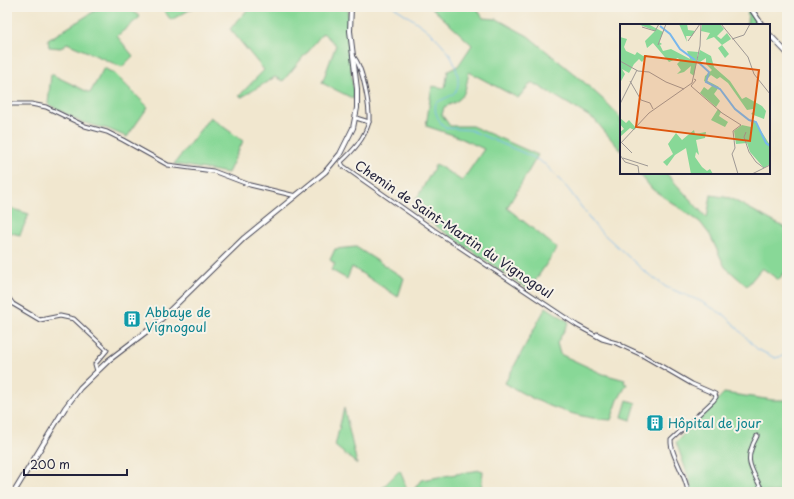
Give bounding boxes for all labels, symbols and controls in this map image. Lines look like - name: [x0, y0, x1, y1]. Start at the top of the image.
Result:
- inset map: [620, 24, 770, 174]
- street label: Chemin de Saint-Martin du Vignogoul: [352, 155, 557, 302]
- place label: Abbaye de Vignogoul: [145, 302, 211, 336]
- building icon: Abbaye de Vignogoul: [122, 309, 142, 329]
- building icon: Hôpital de jour: [645, 413, 665, 433]
- place label: Hôpital de jour: [668, 413, 762, 432]
- scale bar: [24, 451, 127, 477]
- text: 200 m: [30, 455, 70, 473]

